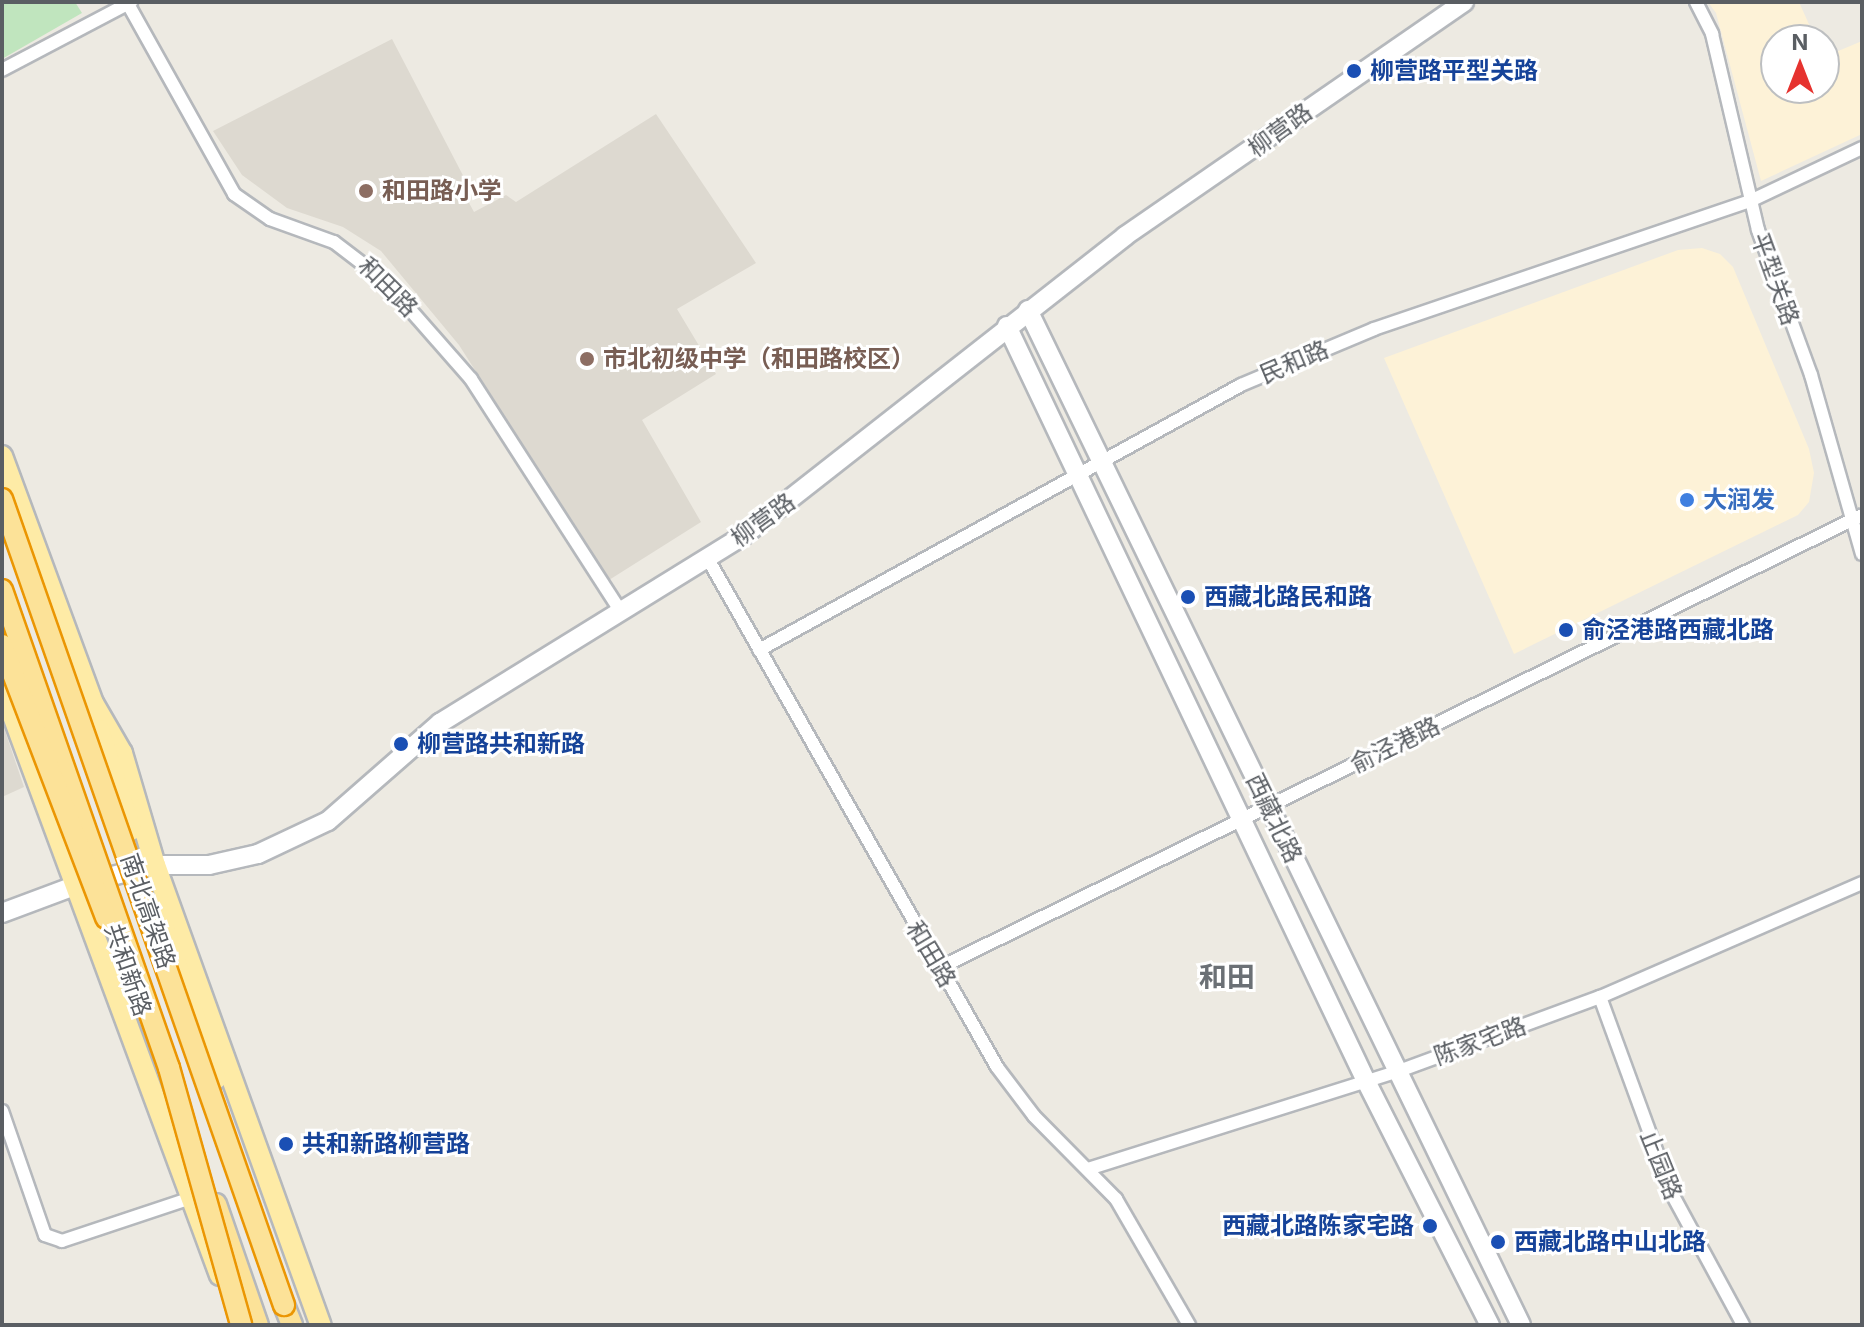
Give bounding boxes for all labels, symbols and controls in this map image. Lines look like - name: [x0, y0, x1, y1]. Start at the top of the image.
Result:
- north arrow: [1760, 24, 1840, 104]
- text: N: [1792, 29, 1808, 55]
- place label: 柳营路平型关路: [1370, 57, 1538, 85]
- marker: 柳营路平型关路: [1345, 62, 1363, 80]
- street label: 柳营路: [1242, 97, 1318, 163]
- place label: 和田路小学: [382, 177, 502, 205]
- marker: 和田路小学: [357, 182, 375, 200]
- street label: 平型关路: [1745, 229, 1805, 329]
- street label: 和田路: [352, 251, 424, 323]
- street label: 民和路: [1255, 335, 1333, 389]
- place label: 市北初级中学（和田路校区）: [603, 345, 915, 373]
- marker: 市北初级中学（和田路校区）: [578, 350, 596, 368]
- place label: 大润发: [1703, 486, 1775, 514]
- street label: 柳营路: [725, 487, 801, 553]
- marker: 大润发: [1678, 491, 1696, 509]
- place label: 西藏北路民和路: [1204, 583, 1372, 611]
- marker: 西藏北路民和路: [1179, 588, 1197, 606]
- place label: 俞泾港路西藏北路: [1582, 616, 1774, 644]
- marker: 俞泾港路西藏北路: [1557, 621, 1575, 639]
- street label: 俞泾港路: [1346, 711, 1444, 779]
- place label: 柳营路共和新路: [417, 730, 585, 758]
- marker: 柳营路共和新路: [392, 735, 410, 753]
- street label: 西藏北路: [1240, 769, 1308, 867]
- street label: 南北高架路: [115, 850, 181, 972]
- street label: 和田路: [900, 916, 962, 992]
- street label: 共和新路: [99, 920, 157, 1020]
- district label: 和田: [1199, 960, 1255, 994]
- street label: 陈家宅路: [1430, 1011, 1530, 1071]
- street label: 止园路: [1634, 1126, 1688, 1204]
- place label: 共和新路柳营路: [302, 1130, 470, 1158]
- marker: 共和新路柳营路: [277, 1135, 295, 1153]
- place label: 西藏北路陈家宅路: [1222, 1212, 1414, 1240]
- marker: 西藏北路陈家宅路: [1421, 1217, 1439, 1235]
- place label: 西藏北路中山北路: [1514, 1228, 1706, 1256]
- marker: 西藏北路中山北路: [1489, 1233, 1507, 1251]

